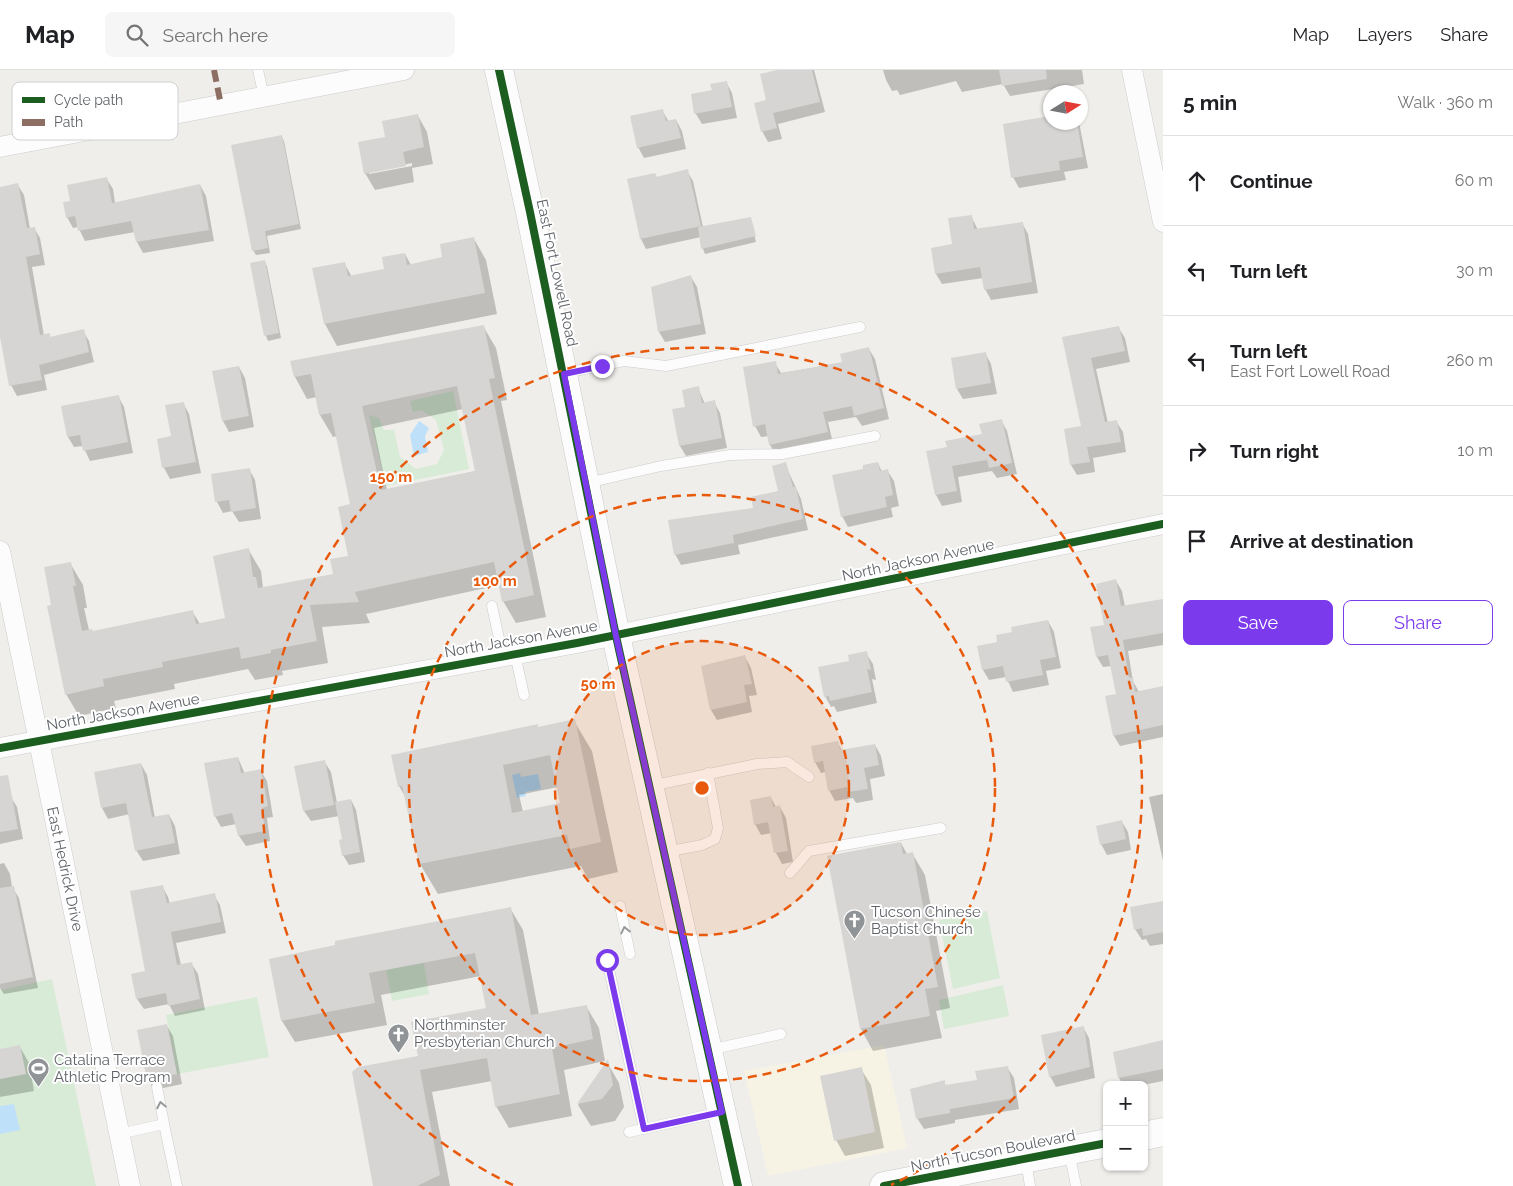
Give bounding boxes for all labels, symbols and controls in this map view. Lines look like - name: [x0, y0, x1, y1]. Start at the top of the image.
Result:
- search box: [105, 12, 455, 57]
- text: Map: [25, 20, 75, 49]
- icon: search: [123, 21, 151, 49]
- text: Search here: [163, 24, 268, 46]
- text: Map: [1293, 24, 1329, 45]
- text: Layers: [1357, 24, 1412, 45]
- text: Share: [1440, 24, 1488, 45]
- legend: [12, 82, 178, 140]
- north arrow: [1043, 85, 1088, 130]
- text: 5 min: [1183, 90, 1237, 115]
- text: Cycle path: [54, 92, 123, 108]
- text: Walk · 360 m: [1398, 93, 1493, 112]
- text: Path: [54, 114, 83, 130]
- icon: ahead: [1183, 167, 1211, 195]
- text: Continue: [1230, 170, 1313, 192]
- text: 60 m: [1455, 171, 1493, 190]
- street label: East Fort Lowell Road: [533, 198, 581, 348]
- icon: left: [1183, 257, 1211, 285]
- text: Turn left: [1230, 260, 1307, 282]
- text: 30 m: [1456, 261, 1493, 280]
- text: Turn left: [1230, 340, 1307, 362]
- icon: left: [1183, 347, 1211, 375]
- text: 260 m: [1446, 351, 1493, 370]
- route end: [591, 355, 614, 378]
- text: East Fort Lowell Road: [1230, 362, 1390, 381]
- icon: right: [1183, 437, 1211, 465]
- text: Turn right: [1230, 440, 1319, 462]
- text: 10 m: [1458, 441, 1493, 460]
- text: 150 m: [370, 468, 412, 486]
- icon: arrive: [1183, 527, 1211, 555]
- text: Arrive at destination: [1230, 530, 1414, 552]
- street label: North Jackson Avenue: [840, 535, 996, 585]
- text: 100 m: [473, 572, 517, 590]
- button: Save: [1183, 600, 1333, 645]
- button: Share: [1343, 600, 1493, 645]
- street label: North Jackson Avenue: [443, 617, 599, 661]
- text: 50 m: [580, 675, 616, 693]
- street label: North Jackson Avenue: [45, 690, 201, 734]
- centre of rings: [693, 779, 711, 797]
- street label: East Hedrick Drive: [43, 805, 87, 933]
- place label: Tucson Chinese Baptist Church: [871, 903, 981, 938]
- church icon: Tucson Chinese Baptist Church: [843, 909, 867, 940]
- one-way arrow: [620, 925, 631, 934]
- route start: [596, 949, 619, 972]
- place label: Northminster Presbyterian Church: [414, 1016, 554, 1051]
- church icon: Northminster Presbyterian Church: [386, 1022, 410, 1053]
- place label: Catalina Terrace Athletic Program: [54, 1051, 171, 1086]
- sports icon: Catalina Terrace Athletic Program: [26, 1057, 50, 1088]
- map controls: [1103, 1081, 1148, 1171]
- button: +: [1103, 1081, 1148, 1126]
- one-way arrow: [156, 1101, 166, 1110]
- street label: North Tucson Boulevard: [909, 1126, 1077, 1176]
- button: −: [1103, 1126, 1148, 1171]

